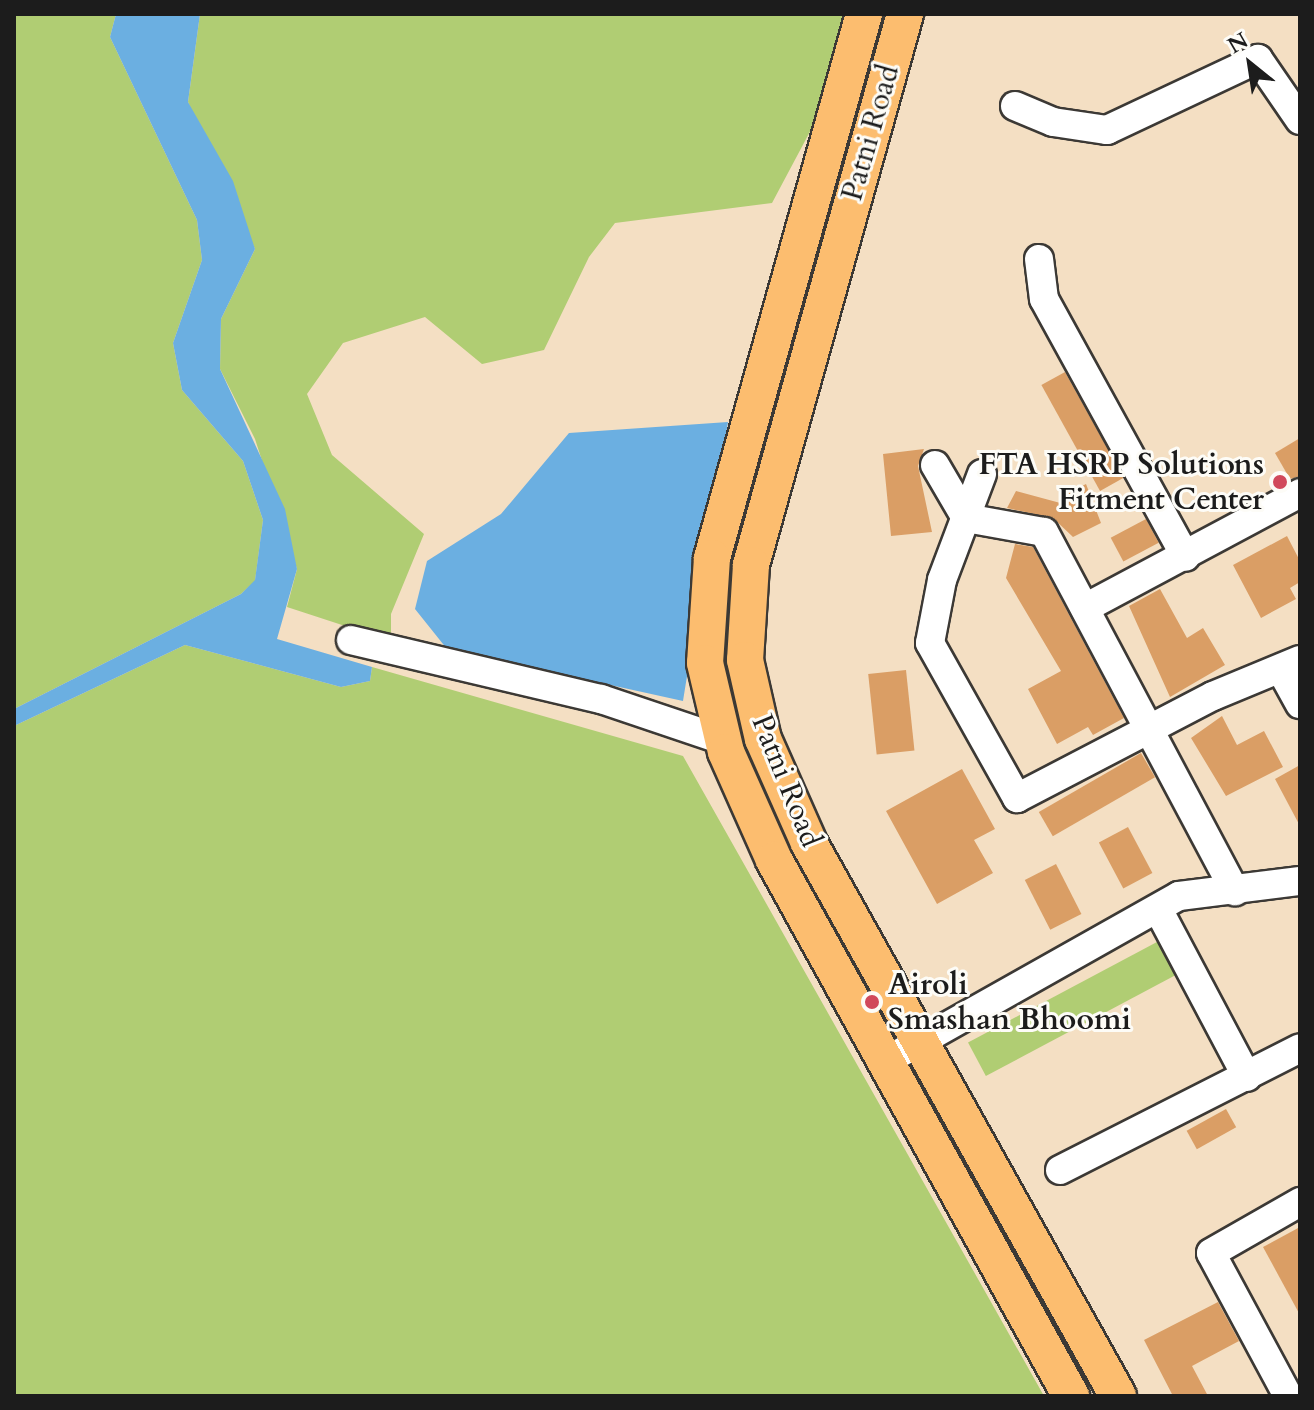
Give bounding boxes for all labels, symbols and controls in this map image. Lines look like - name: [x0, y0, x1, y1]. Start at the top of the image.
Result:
- north arrow: [1210, 24, 1290, 104]
- text: N: [1222, 25, 1254, 61]
- street label: Patni Road: [834, 61, 908, 205]
- place label: FTA HSRP Solutions Fitment Center: [978, 447, 1264, 518]
- marker: FTA HSRP Solutions Fitment Center: [1271, 473, 1289, 491]
- street label: Patni Road: [743, 710, 829, 852]
- place label: Airoli Smashan Bhoomi: [888, 967, 1131, 1038]
- marker: Airoli Smashan Bhoomi: [863, 993, 881, 1011]

